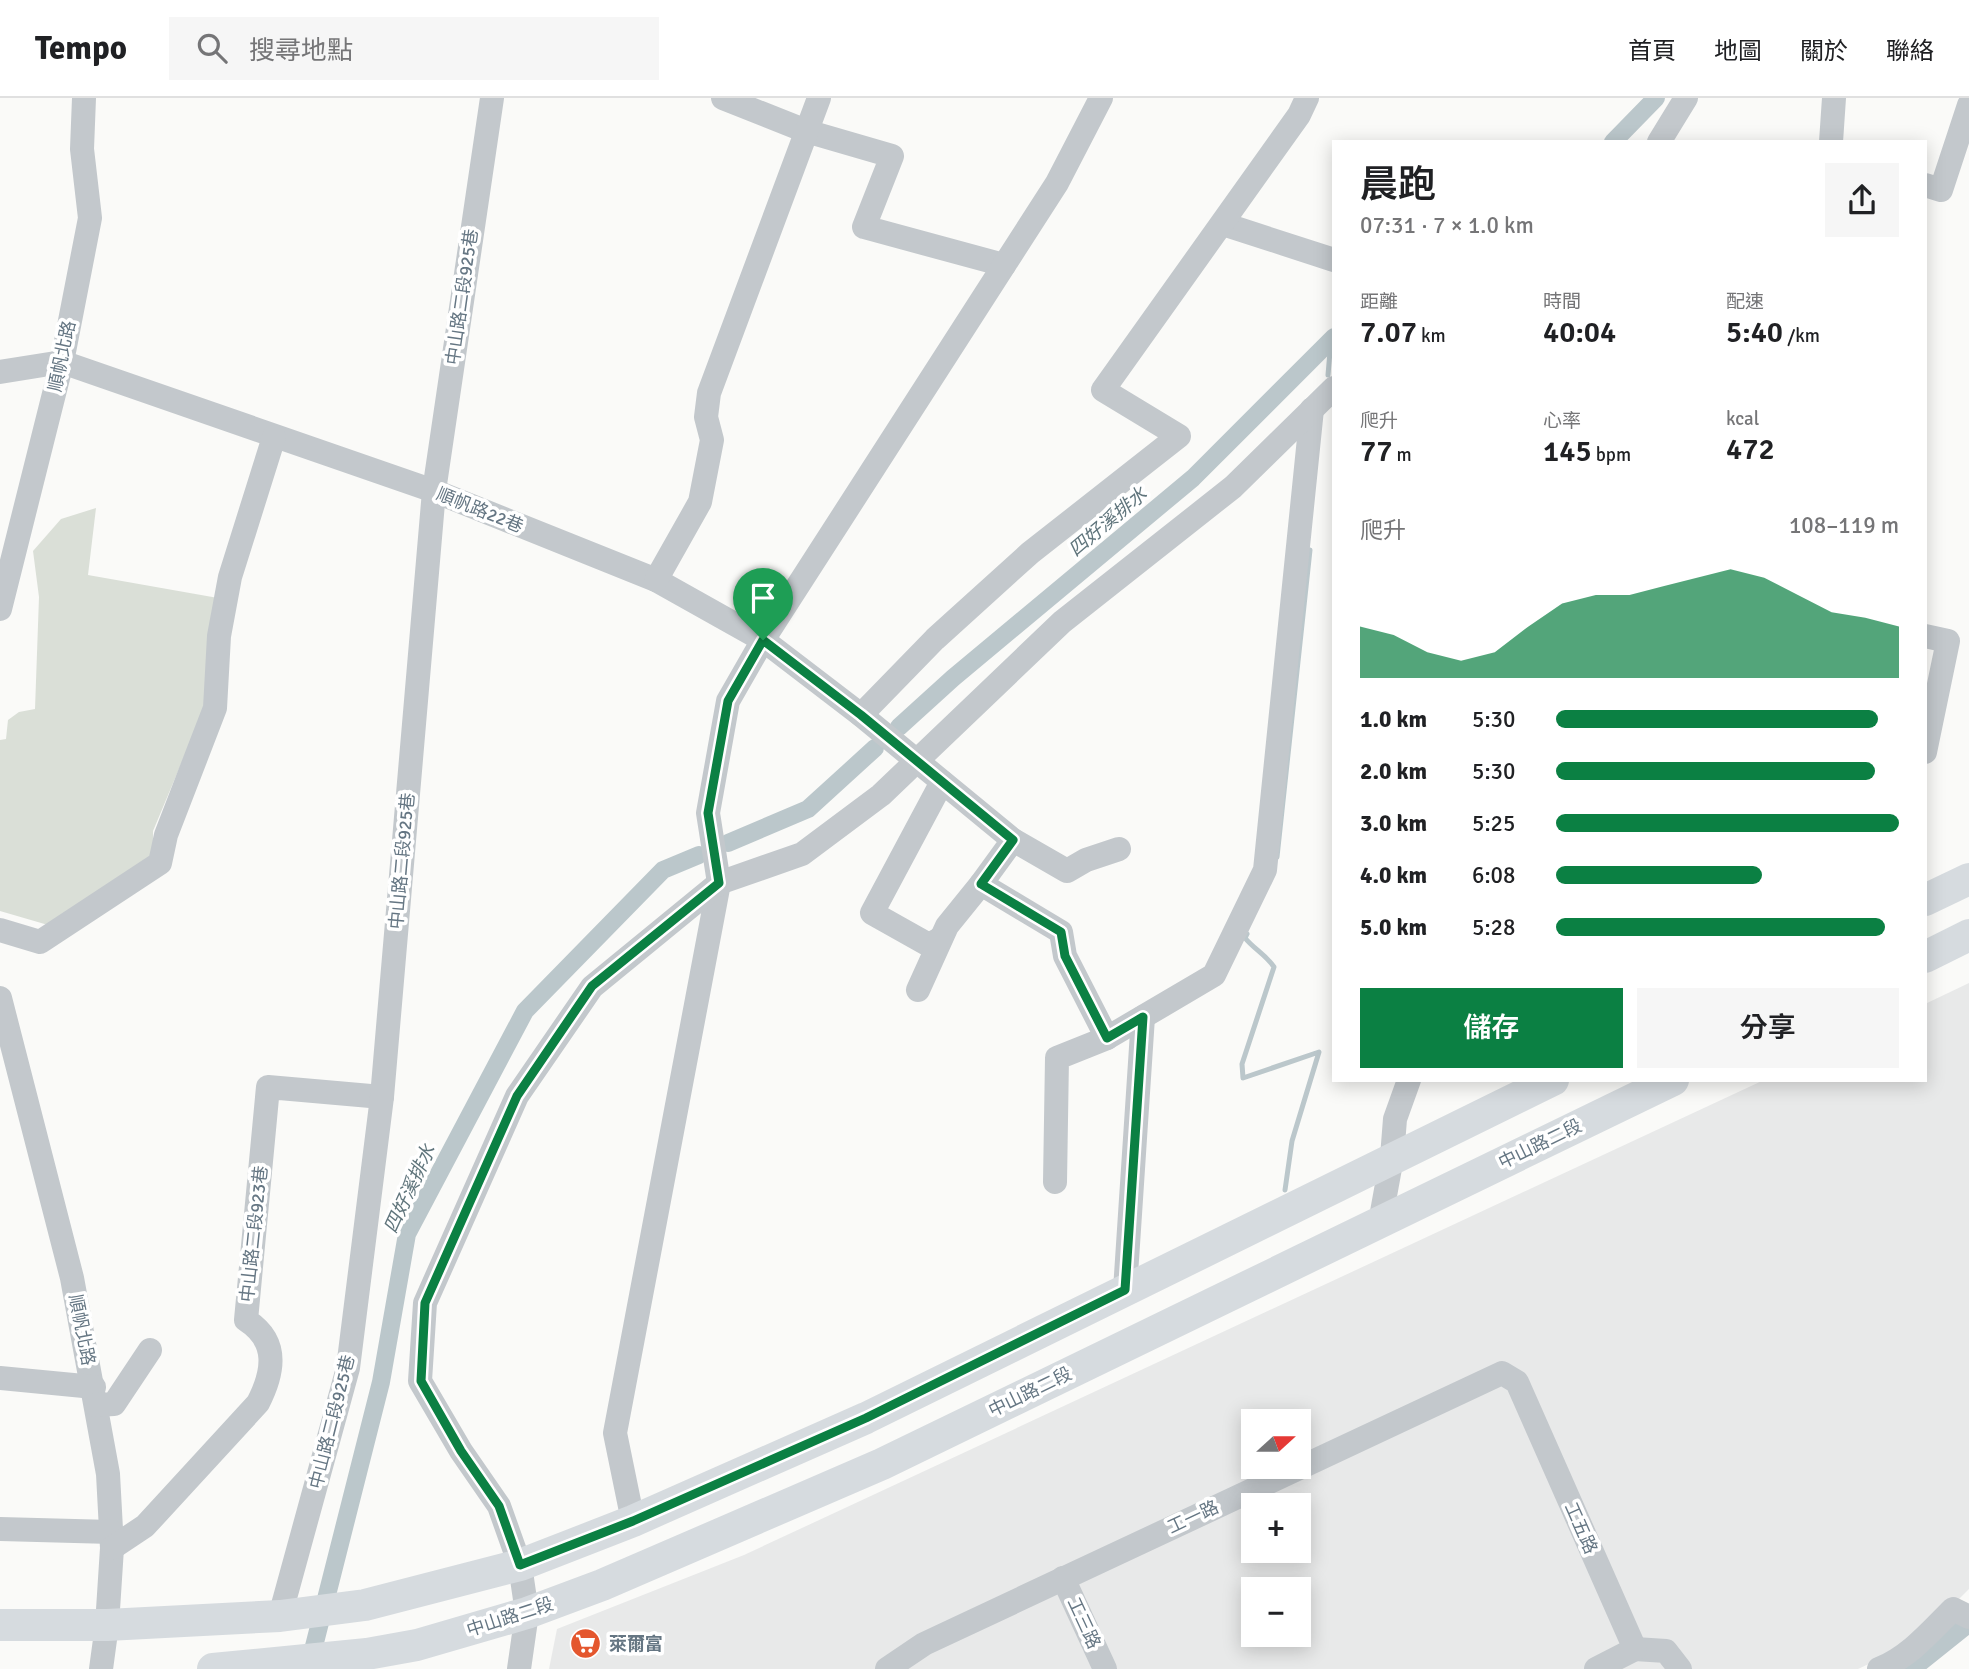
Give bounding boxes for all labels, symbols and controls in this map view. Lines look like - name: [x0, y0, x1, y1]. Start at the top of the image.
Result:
- search box: [169, 17, 659, 80]
- text: Tempo: [35, 28, 127, 69]
- icon: search: [193, 29, 231, 67]
- text: 搜尋地點: [249, 35, 353, 67]
- text: 首頁: [1628, 36, 1676, 66]
- text: 地圖: [1714, 36, 1762, 66]
- text: 關於: [1800, 36, 1848, 66]
- text: 聯絡: [1886, 36, 1934, 66]
- text: 晨跑: [1360, 161, 1436, 208]
- button: share: [1825, 163, 1899, 237]
- text: 07:31 · 7 × 1.0 km: [1360, 211, 1534, 240]
- street label: 中山路二段925巷: [442, 228, 482, 366]
- text: 距離: [1360, 290, 1398, 314]
- text: 時間: [1543, 290, 1581, 314]
- text: 配速: [1726, 290, 1764, 314]
- text: 7.07: [1360, 314, 1417, 351]
- text: 40:04: [1543, 314, 1616, 351]
- text: 5:40: [1726, 314, 1783, 351]
- street label: 順帆北路: [44, 318, 80, 394]
- text: km: [1417, 324, 1446, 348]
- text: /km: [1783, 324, 1820, 348]
- text: kcal: [1726, 407, 1759, 431]
- text: 爬升: [1360, 409, 1398, 433]
- text: 心率: [1543, 409, 1581, 433]
- text: 472: [1726, 431, 1775, 468]
- text: 77: [1360, 433, 1392, 470]
- text: 145: [1543, 433, 1592, 470]
- text: m: [1392, 443, 1412, 467]
- text: bpm: [1592, 443, 1631, 467]
- water label: 四好溪排水: [1064, 482, 1153, 562]
- street label: 順帆路22巷: [433, 483, 527, 537]
- text: 108–119 m: [1789, 511, 1899, 540]
- text: 爬升: [1360, 516, 1406, 545]
- pin: [733, 568, 793, 640]
- icon: arrive: [744, 579, 782, 617]
- text: 1.0 km: [1360, 705, 1427, 734]
- text: 5:30: [1472, 705, 1515, 734]
- text: 2.0 km: [1360, 757, 1427, 786]
- text: 5:30: [1472, 757, 1515, 786]
- street label: 中山路二段925巷: [385, 792, 419, 930]
- text: 3.0 km: [1360, 809, 1427, 838]
- text: 5:25: [1472, 809, 1515, 838]
- text: 4.0 km: [1360, 861, 1427, 890]
- text: 6:08: [1472, 861, 1515, 890]
- text: 5.0 km: [1360, 913, 1427, 942]
- text: 5:28: [1472, 913, 1515, 942]
- button: 儲存: [1360, 988, 1623, 1068]
- button: 分享: [1637, 988, 1899, 1068]
- street label: 中山路二段: [1495, 1114, 1585, 1174]
- water label: 四好溪排水: [379, 1140, 441, 1237]
- street label: 中山路二段923巷: [236, 1165, 272, 1303]
- street label: 順帆北路: [64, 1293, 100, 1367]
- street label: 中山路二段925巷: [305, 1353, 359, 1491]
- street label: 中山路二段: [985, 1362, 1075, 1422]
- north arrow: [1241, 1409, 1311, 1479]
- map controls: [1241, 1409, 1311, 1647]
- button: +: [1241, 1493, 1311, 1563]
- street label: 工一路: [1164, 1496, 1222, 1538]
- street label: 工五路: [1560, 1499, 1602, 1557]
- button: −: [1241, 1577, 1311, 1647]
- street label: 中山路二段: [464, 1593, 556, 1641]
- street label: 工三路: [1063, 1594, 1105, 1652]
- supermarket icon: 萊爾富: [569, 1627, 603, 1661]
- place label: 萊爾富: [609, 1633, 663, 1655]

